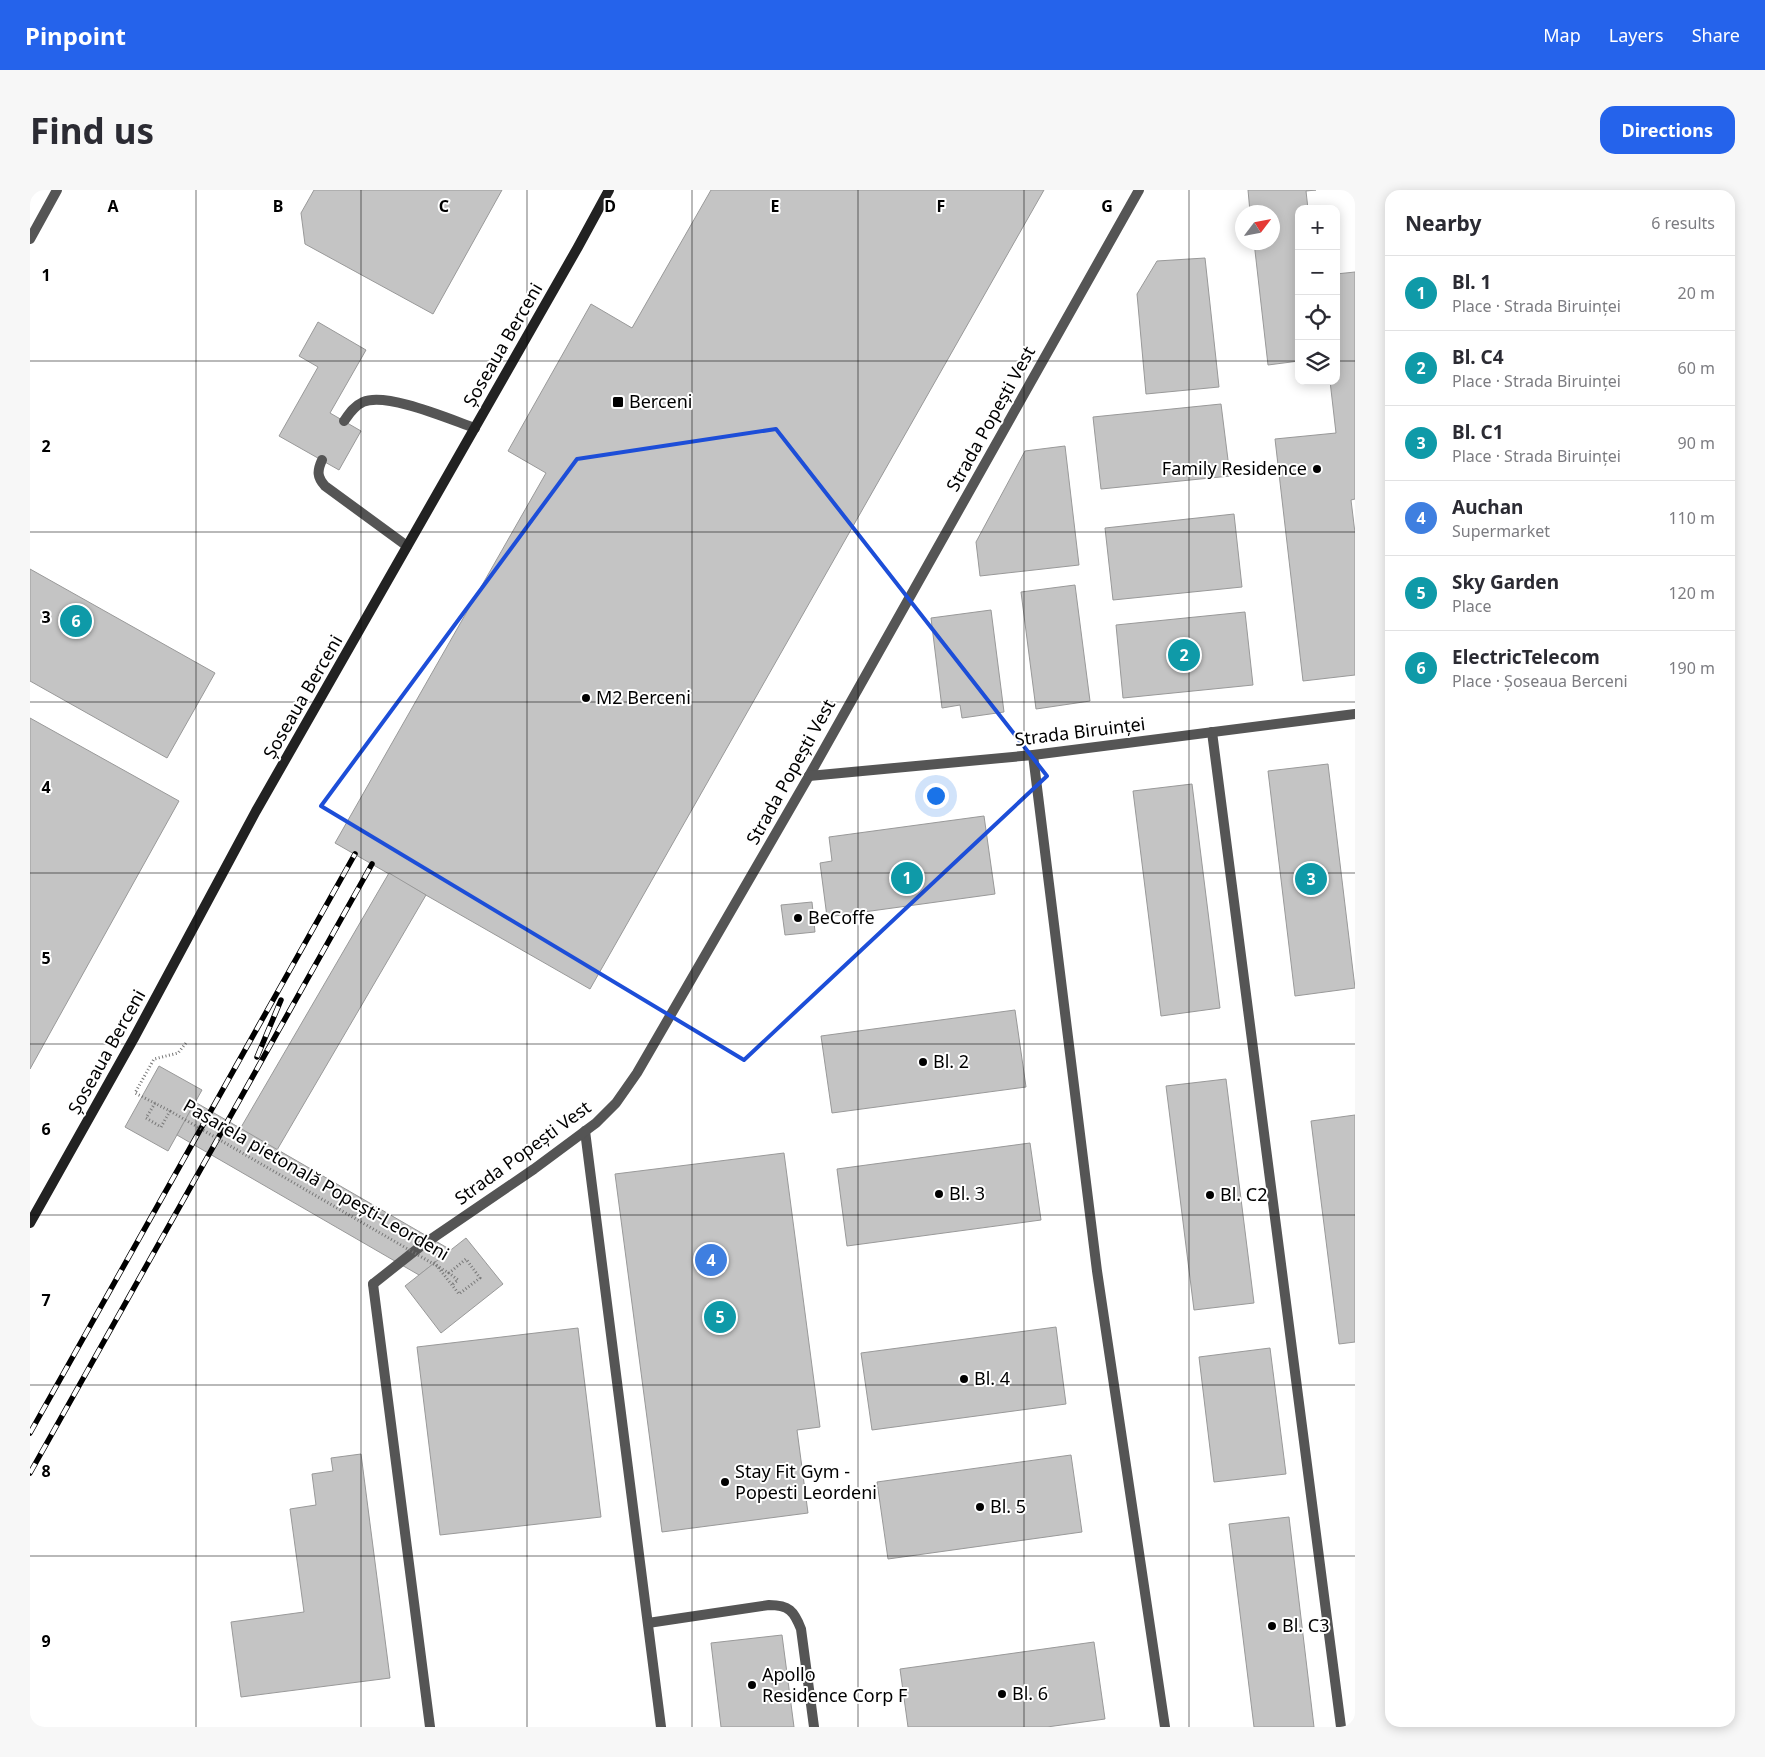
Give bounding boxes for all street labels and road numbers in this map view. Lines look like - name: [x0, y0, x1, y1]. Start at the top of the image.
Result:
- street label: Șoseaua Berceni: [457, 278, 547, 411]
- street label: Strada Popești Vest: [940, 341, 1040, 495]
- street label: Șoseaua Berceni: [257, 630, 347, 763]
- street label: Strada Popești Vest: [740, 694, 840, 848]
- street label: Strada Biruinței: [1013, 711, 1147, 751]
- street label: Șoseaua Berceni: [62, 985, 150, 1118]
- street label: Pasarela pietonală Popești-Leordeni: [179, 1093, 454, 1265]
- street label: Strada Popești Vest: [450, 1094, 596, 1210]

